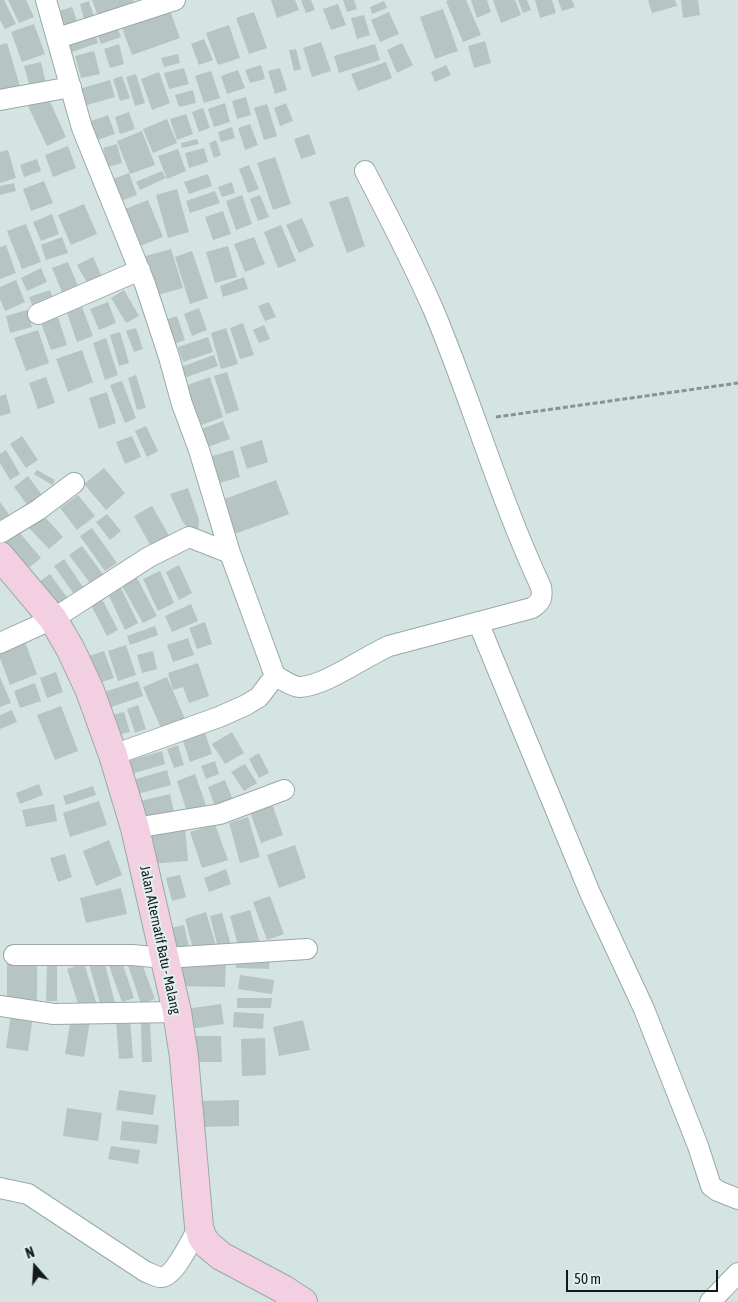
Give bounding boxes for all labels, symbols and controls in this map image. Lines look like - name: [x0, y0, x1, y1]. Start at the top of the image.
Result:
- street label: Jalan Alternatif Batu - Malang: [136, 864, 184, 1016]
- north arrow: [10, 1242, 60, 1292]
- text: N: [24, 1244, 37, 1262]
- scale bar: [568, 1260, 720, 1292]
- text: 50 m: [574, 1270, 601, 1287]

